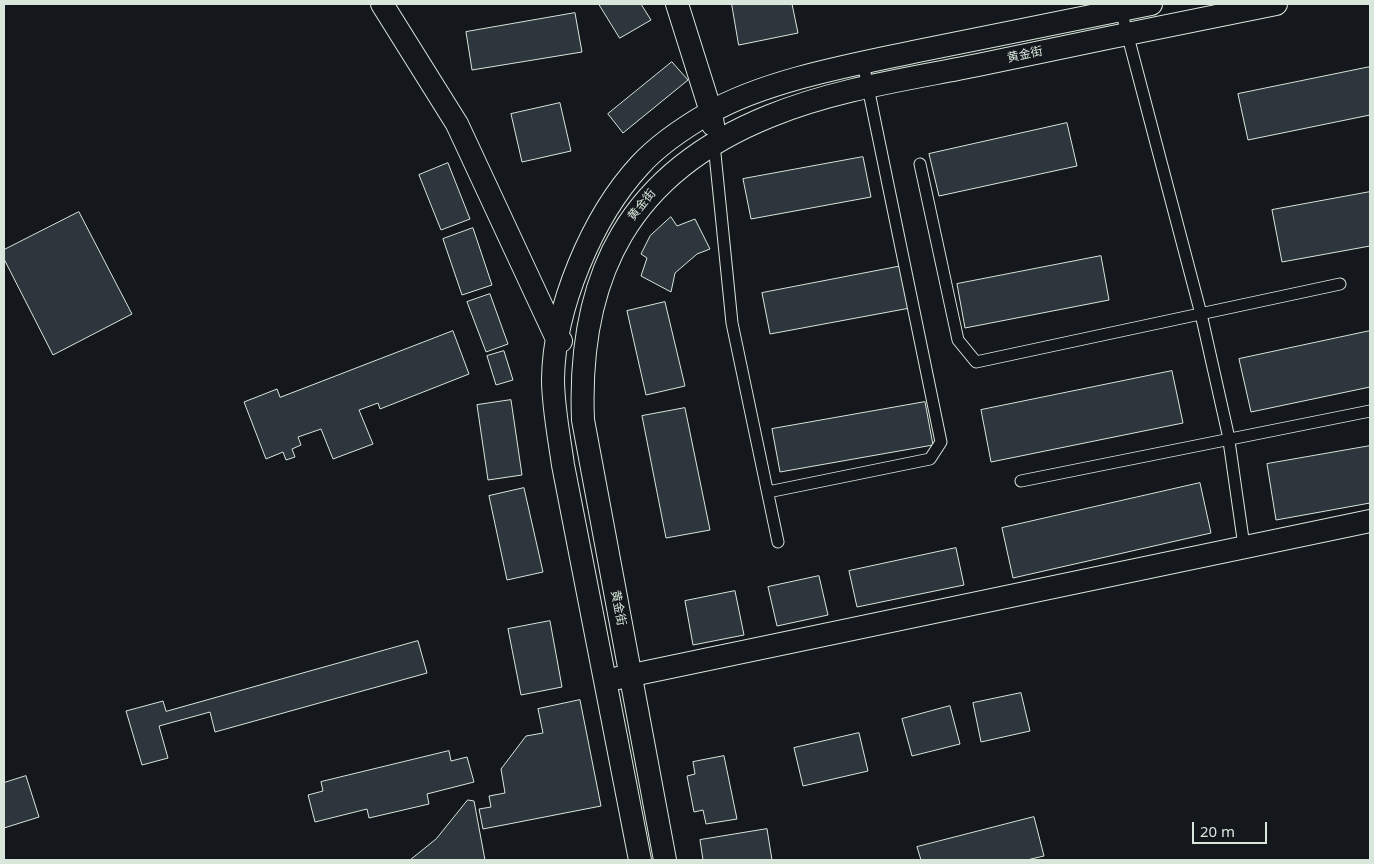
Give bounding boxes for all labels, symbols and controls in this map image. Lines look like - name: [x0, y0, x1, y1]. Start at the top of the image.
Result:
- street label: 黄金街: [1006, 44, 1044, 66]
- street label: 黄金街: [625, 186, 659, 224]
- street label: 黄金街: [607, 589, 629, 627]
- scale bar: [1194, 812, 1269, 844]
- text: 20 m: [1200, 821, 1235, 841]

